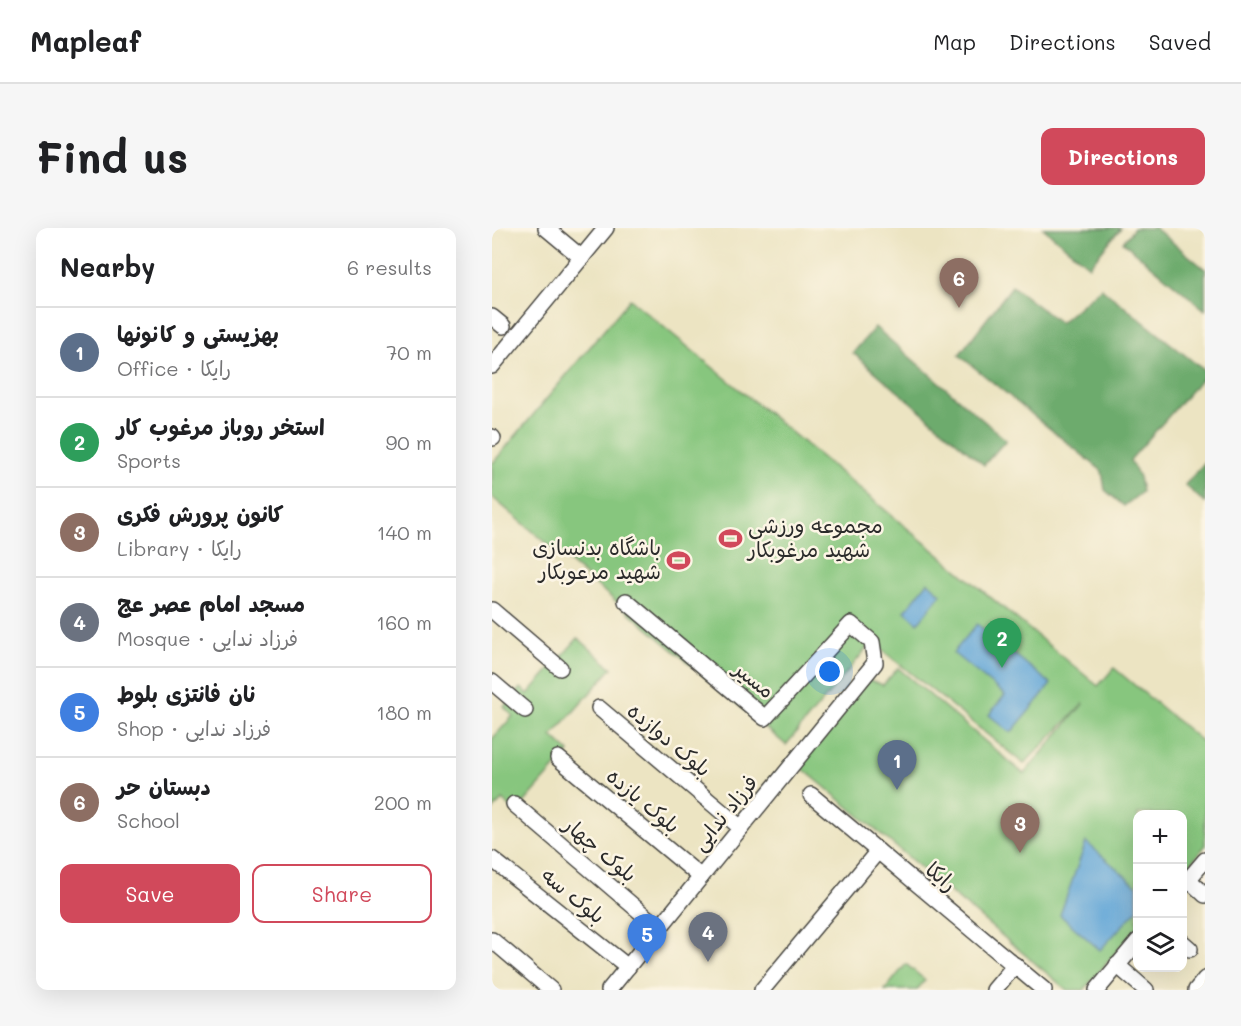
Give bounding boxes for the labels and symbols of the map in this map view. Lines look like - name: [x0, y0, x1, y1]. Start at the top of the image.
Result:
- pin: 6: [940, 259, 978, 308]
- place label: مجموعه ورزشی شهید مرغوبکار: [746, 511, 883, 563]
- sports icon: مجموعه ورزشی شهید مرغوبکار: [717, 525, 743, 551]
- place label: باشگاه بدنسازی شهید مرعوبکار: [532, 533, 661, 585]
- sports icon: باشگاه بدنسازی شهید مرعوبکار: [666, 547, 692, 573]
- pin: 2: [982, 618, 1022, 668]
- street label: مسیر: [728, 653, 781, 703]
- your location: [815, 657, 844, 686]
- street label: بلوک دوازده: [621, 696, 717, 783]
- pin: 1: [878, 740, 916, 790]
- street label: بلوک یازده: [600, 761, 686, 840]
- street label: فرزاد ندایی: [685, 769, 764, 857]
- pin: 3: [1000, 804, 1040, 853]
- street label: بلوک چهار: [556, 809, 643, 889]
- street label: رایکا: [921, 855, 963, 897]
- street label: بلوک سه: [535, 861, 611, 930]
- pin: 4: [688, 912, 728, 962]
- pin: 5: [628, 914, 666, 964]

